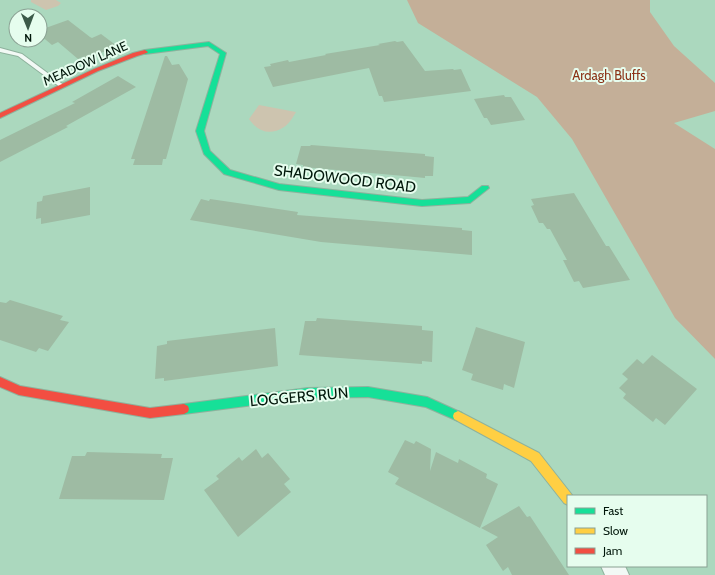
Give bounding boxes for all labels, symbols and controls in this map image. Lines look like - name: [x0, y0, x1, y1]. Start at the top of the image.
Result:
- north arrow: [8, 8, 48, 48]
- text: N: [24, 31, 32, 45]
- street label: MEADOW LANE: [40, 37, 130, 89]
- park label: Ardagh Bluffs: [572, 67, 646, 83]
- street label: SHADOWOOD ROAD: [273, 161, 417, 197]
- street label: LOGGERS RUN: [249, 384, 349, 410]
- legend: [567, 495, 707, 567]
- text: Fast: [603, 503, 623, 518]
- text: Slow: [603, 523, 628, 538]
- text: Jam: [602, 543, 622, 558]

